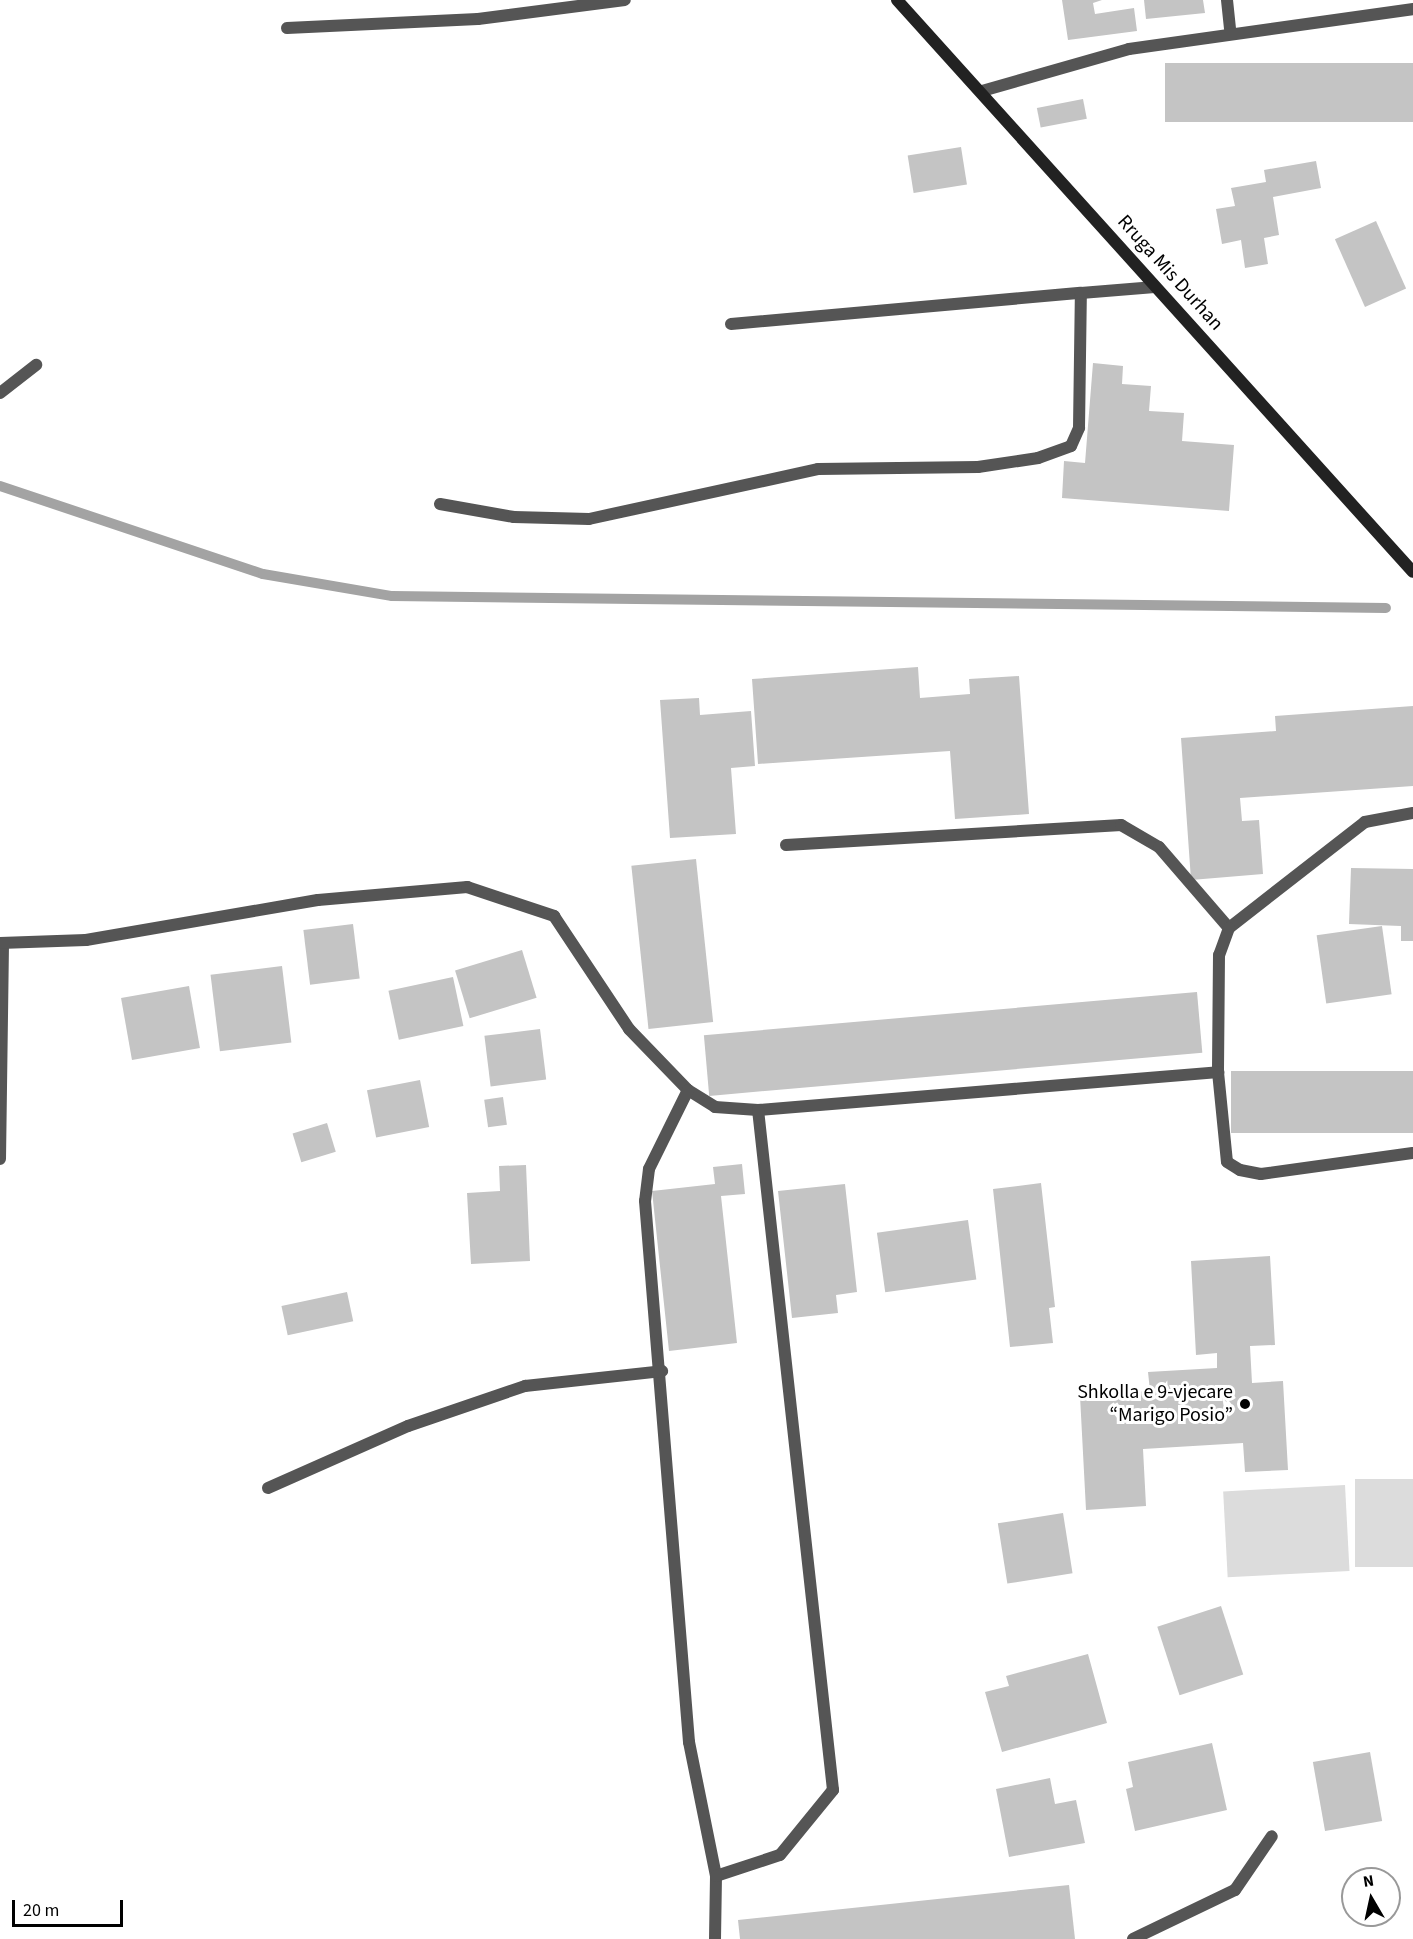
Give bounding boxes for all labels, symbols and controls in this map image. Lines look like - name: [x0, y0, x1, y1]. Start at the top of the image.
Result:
- street label: Rruga Mis Durhan: [1112, 210, 1228, 336]
- place label: Shkolla e 9-vjecare “Marigo Posio”: [1077, 1380, 1233, 1427]
- marker: Shkolla e 9-vjecare “Marigo Posio”: [1238, 1397, 1252, 1411]
- north arrow: [1341, 1867, 1401, 1927]
- text: N: [1362, 1870, 1375, 1893]
- scale bar: [15, 1888, 126, 1926]
- text: 20 m: [23, 1898, 59, 1923]

